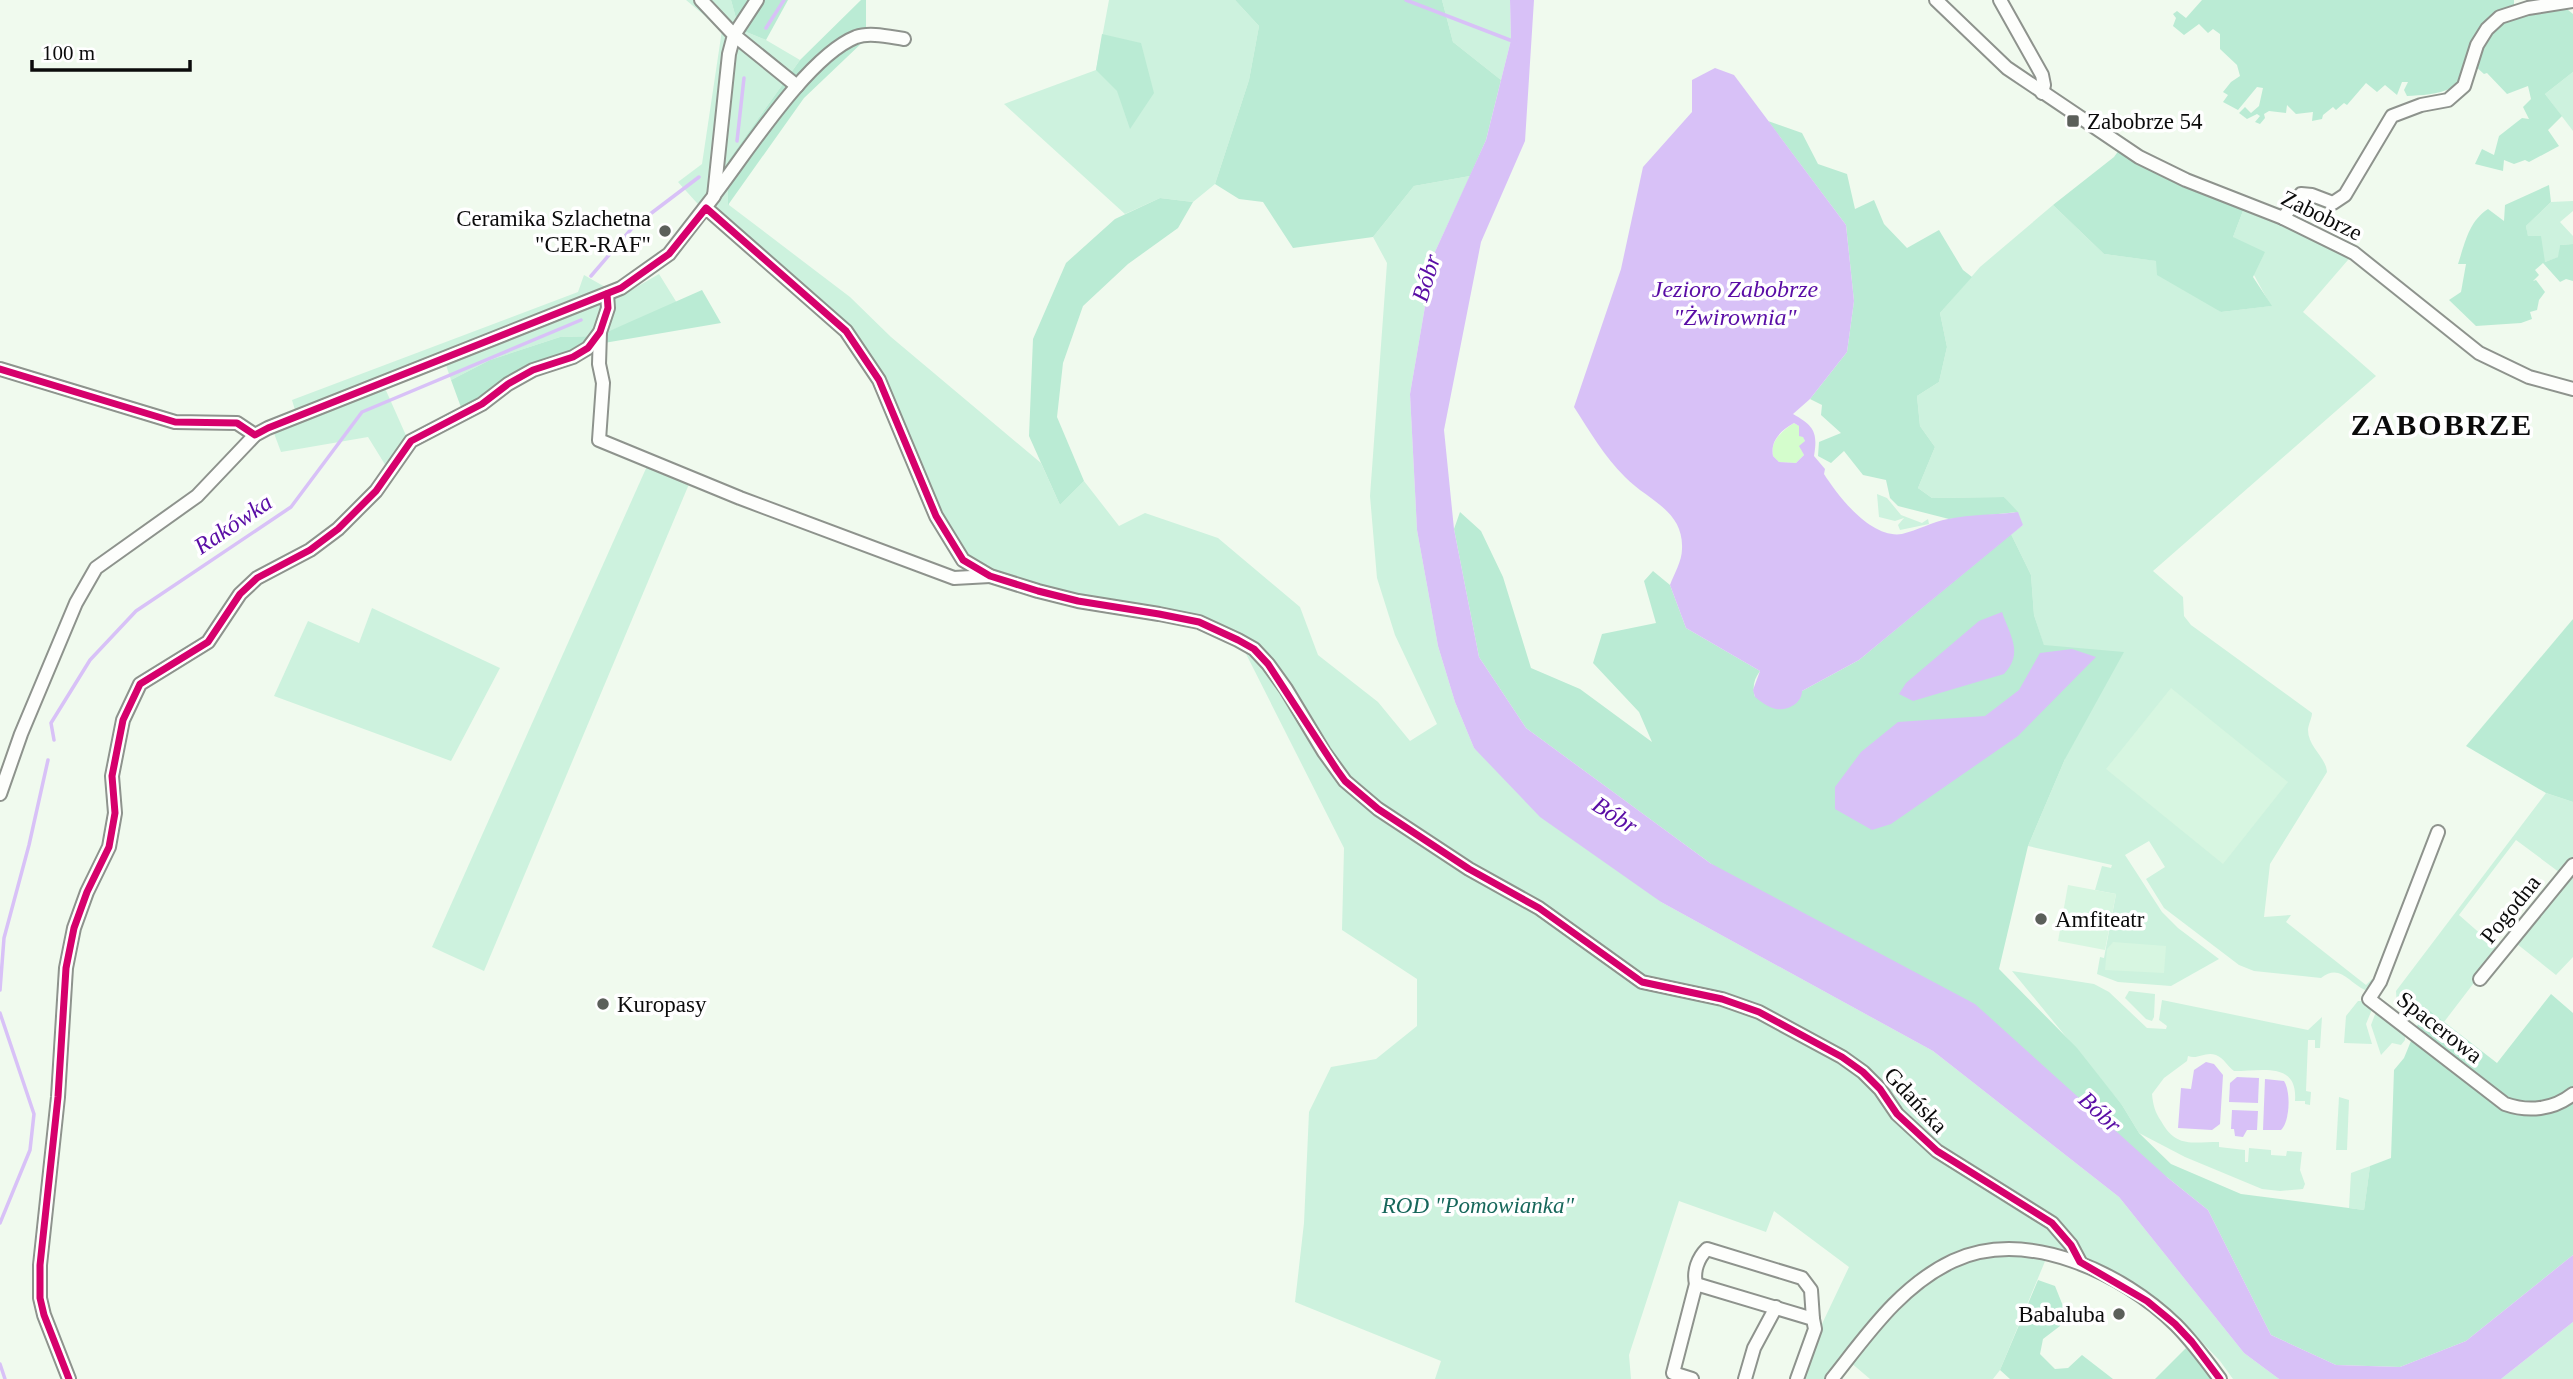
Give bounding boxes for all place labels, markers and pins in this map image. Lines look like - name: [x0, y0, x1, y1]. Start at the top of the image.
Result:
- place label: Zabobrze 54: [2087, 109, 2203, 134]
- marker: Zabobrze 54: [2065, 113, 2081, 129]
- place label: Ceramika Szlachetna "CER-RAF": [456, 206, 651, 257]
- marker: Ceramika Szlachetna "CER-RAF": [657, 223, 673, 239]
- place label: Amfiteatr: [2055, 907, 2145, 932]
- marker: Amfiteatr: [2033, 911, 2049, 927]
- place label: Kuropasy: [617, 992, 707, 1017]
- marker: Kuropasy: [595, 996, 611, 1012]
- place label: Babaluba: [2018, 1302, 2105, 1327]
- marker: Babaluba: [2111, 1306, 2127, 1322]

